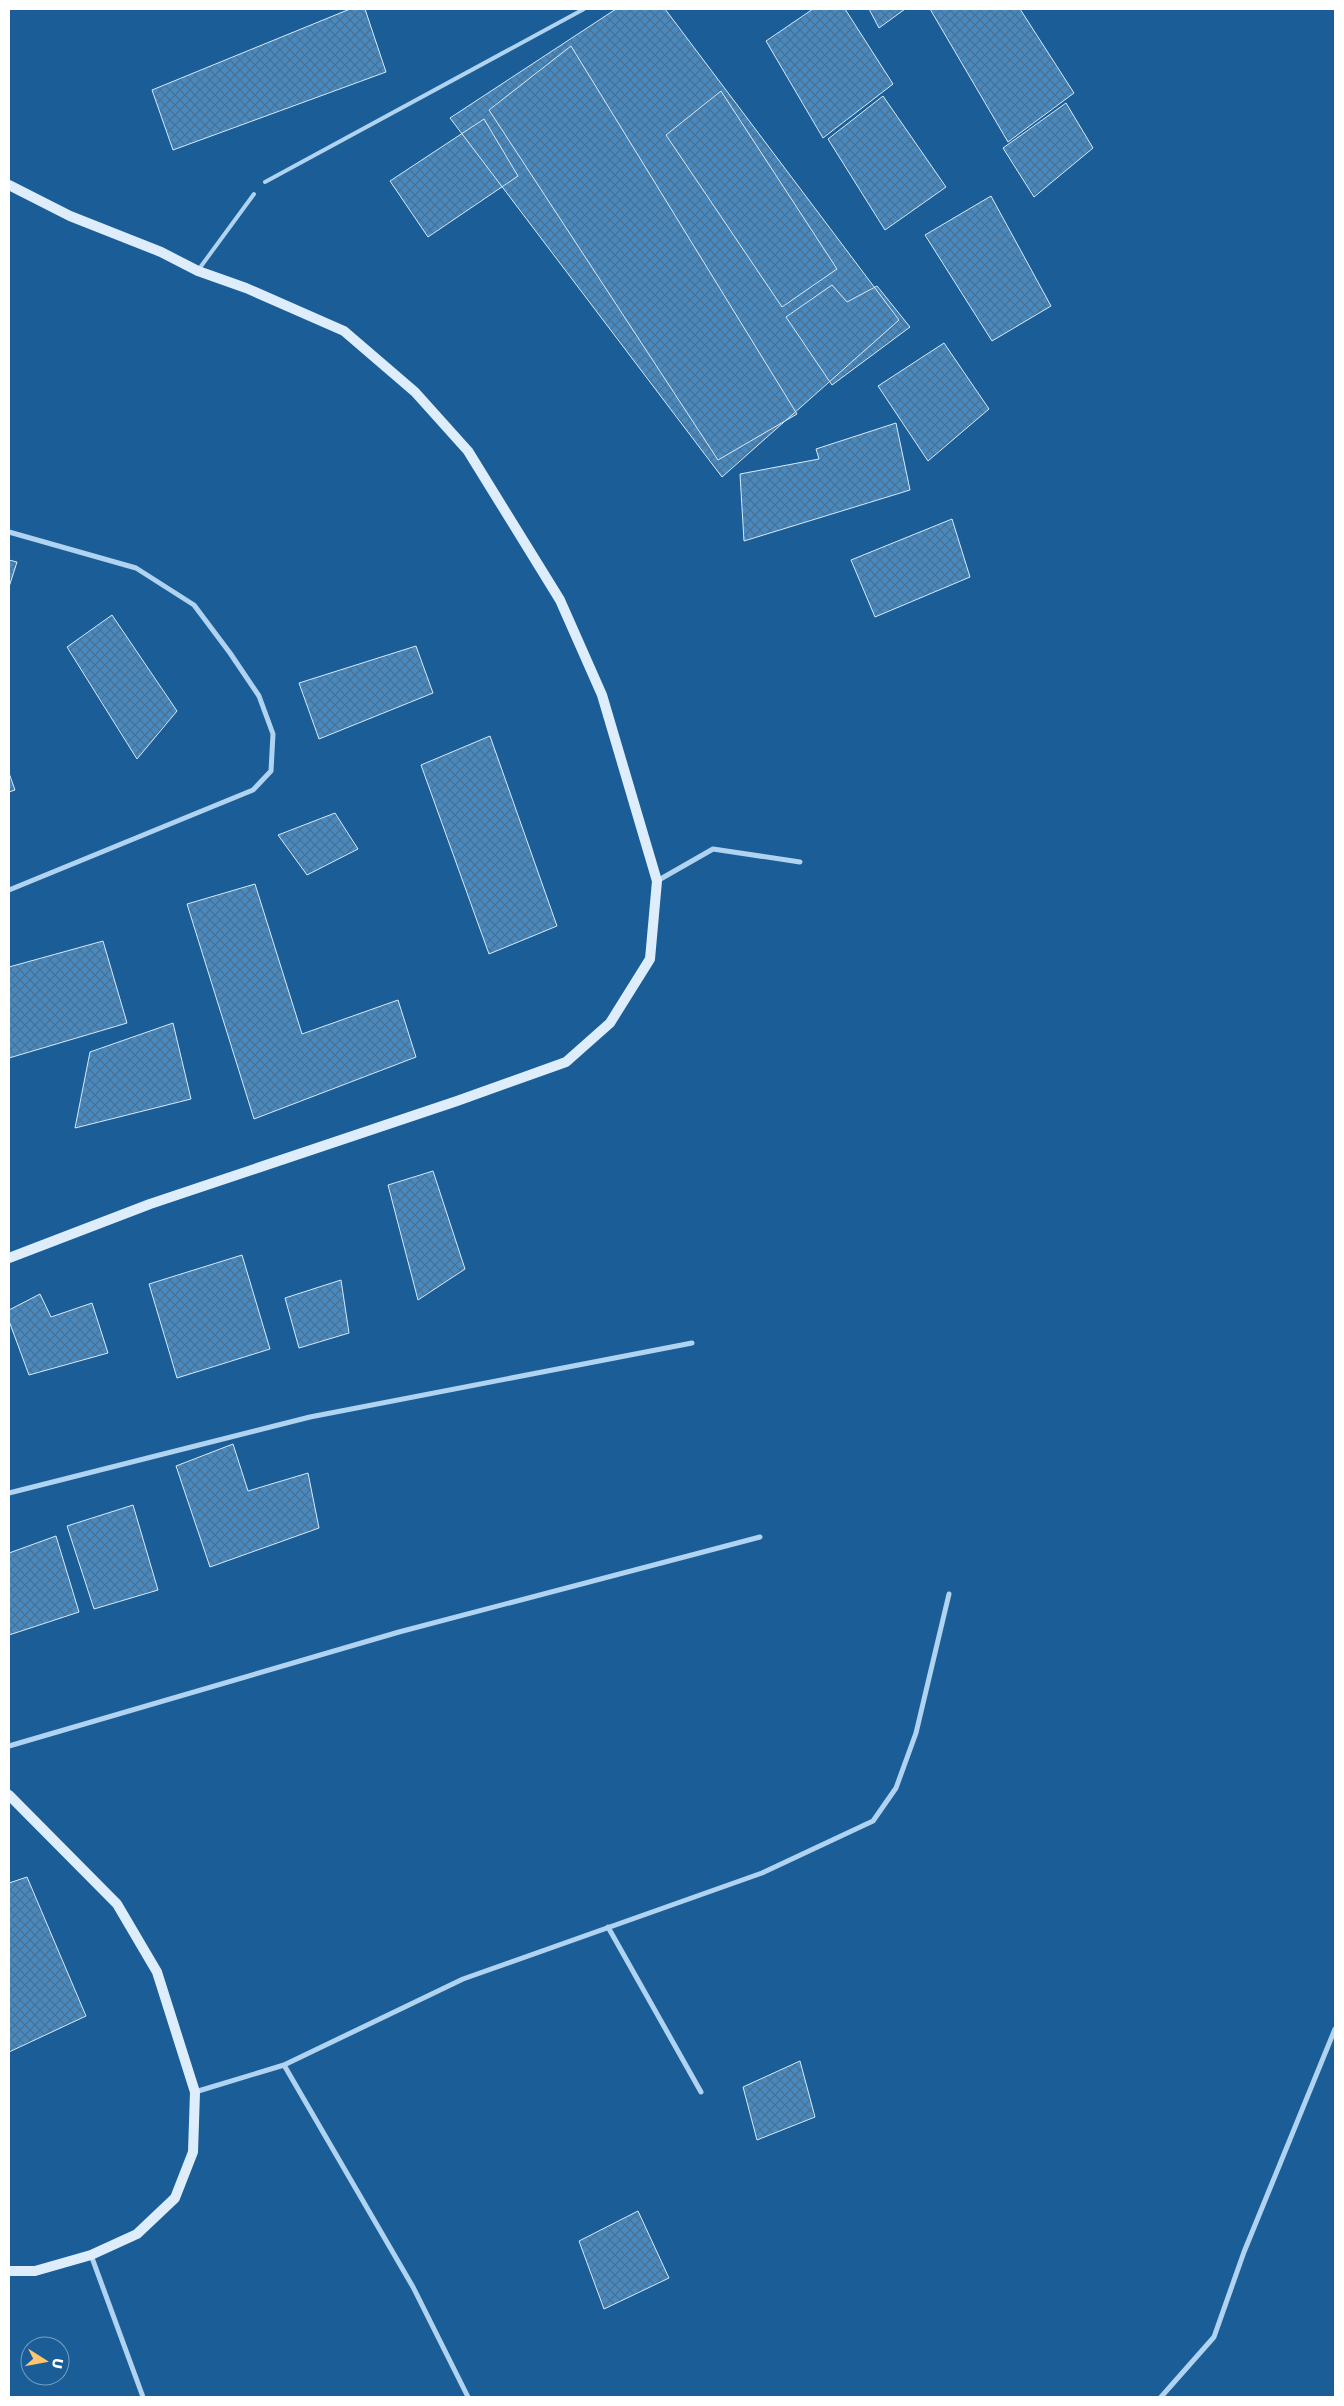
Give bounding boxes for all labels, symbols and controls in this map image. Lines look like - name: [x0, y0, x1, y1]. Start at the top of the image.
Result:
- north arrow: [20, 2336, 70, 2386]
- text: U: [49, 2357, 68, 2370]

